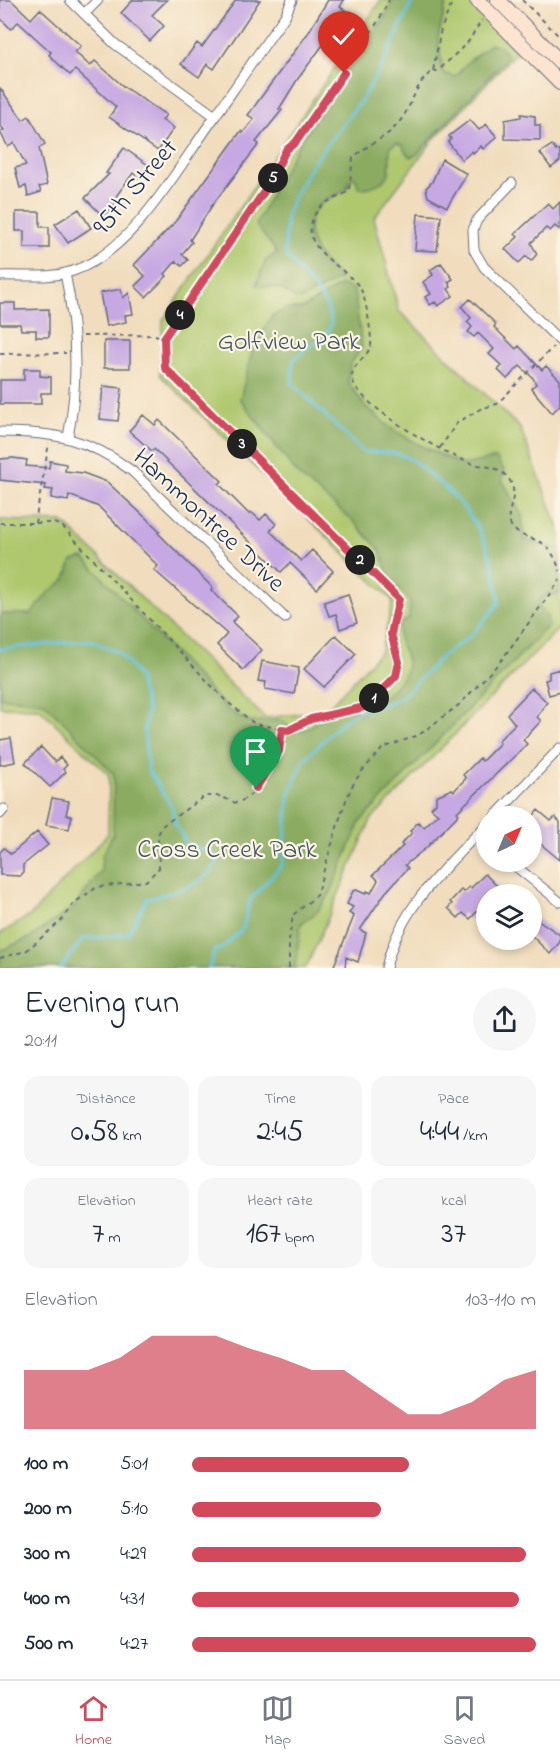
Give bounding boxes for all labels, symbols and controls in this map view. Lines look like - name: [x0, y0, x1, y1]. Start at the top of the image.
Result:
- pin: [318, 11, 369, 73]
- icon: check: [327, 20, 360, 53]
- street label: 95th Street: [85, 131, 188, 245]
- pin: 5: [258, 163, 288, 193]
- text: 5: [268, 166, 278, 190]
- pin: 4: [165, 300, 195, 330]
- text: 4: [177, 303, 183, 327]
- park label: Golfview Park: [218, 324, 361, 362]
- pin: 3: [227, 429, 257, 459]
- text: 3: [239, 432, 245, 456]
- street label: Hammontree Drive: [123, 440, 293, 602]
- pin: 2: [345, 545, 375, 575]
- text: 2: [356, 548, 364, 572]
- pin: 1: [359, 683, 389, 713]
- text: 1: [371, 686, 377, 710]
- pin: [230, 726, 281, 788]
- icon: arrive: [239, 735, 272, 768]
- north arrow: [476, 806, 542, 872]
- map controls: [476, 806, 542, 950]
- park label: Cross Creek Park: [137, 832, 317, 870]
- button: layers: [476, 884, 542, 950]
- text: Evening run: [24, 980, 179, 1028]
- button: share: [473, 988, 536, 1051]
- text: 20:11: [24, 1027, 57, 1056]
- text: Distance: [77, 1087, 136, 1111]
- text: Time: [264, 1087, 296, 1111]
- text: Pace: [438, 1087, 469, 1111]
- text: 0.58: [71, 1111, 118, 1155]
- text: 2:45: [257, 1111, 303, 1155]
- text: 4:44: [420, 1111, 459, 1155]
- text: km: [118, 1124, 142, 1148]
- text: /km: [459, 1124, 488, 1148]
- text: Elevation: [77, 1189, 136, 1213]
- text: Heart rate: [247, 1189, 313, 1213]
- text: kcal: [441, 1189, 466, 1213]
- text: 7: [92, 1213, 104, 1257]
- text: 167: [246, 1213, 281, 1257]
- text: 37: [441, 1213, 466, 1257]
- text: m: [104, 1226, 121, 1250]
- text: bpm: [281, 1226, 314, 1250]
- text: Elevation: [24, 1286, 98, 1315]
- text: 103–110 m: [465, 1286, 536, 1315]
- text: 100 m: [24, 1450, 68, 1479]
- text: 5:01: [120, 1450, 148, 1479]
- text: 200 m: [24, 1495, 72, 1524]
- text: 5:10: [120, 1495, 148, 1524]
- text: 300 m: [24, 1540, 70, 1569]
- text: 4:29: [120, 1540, 146, 1569]
- text: 400 m: [24, 1585, 70, 1614]
- text: 4:31: [120, 1585, 145, 1614]
- text: 500 m: [24, 1630, 73, 1659]
- text: 4:27: [120, 1630, 148, 1659]
- tab: Home: [75, 1692, 112, 1752]
- tab: Map: [261, 1692, 294, 1752]
- tab: Saved: [444, 1692, 485, 1752]

